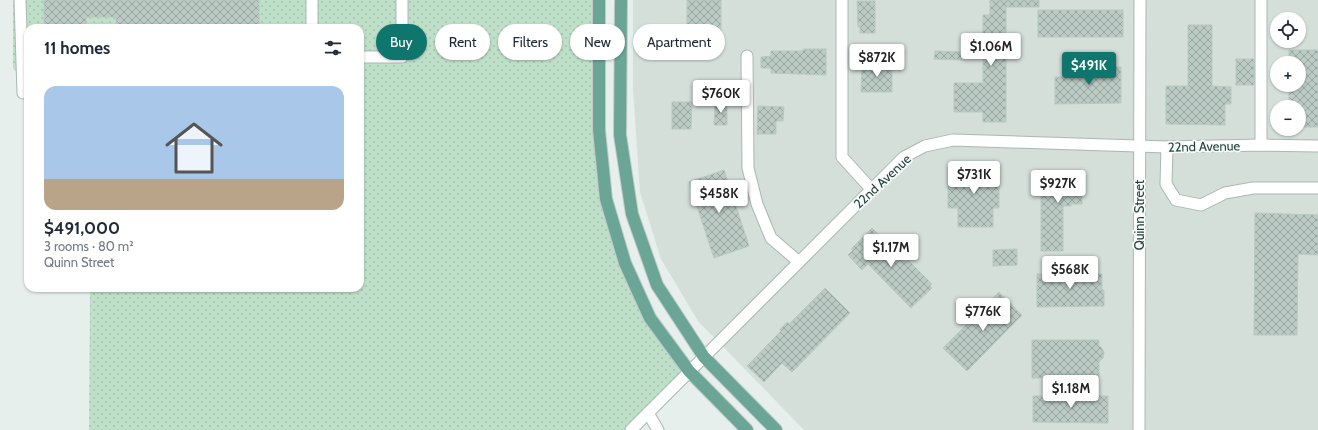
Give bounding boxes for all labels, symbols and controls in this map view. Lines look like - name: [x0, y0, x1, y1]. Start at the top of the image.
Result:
- map controls: [1270, 12, 1306, 136]
- button: locate: [1270, 12, 1306, 48]
- chip: Buy: [376, 24, 427, 60]
- chip: Rent: [435, 24, 490, 60]
- chip: Filters: [498, 24, 562, 60]
- chip: New: [570, 24, 625, 60]
- chip: Apartment: [633, 24, 725, 60]
- pin: $1.06M: [958, 33, 1024, 67]
- icon: filters: [322, 37, 344, 59]
- text: 11 homes: [44, 38, 110, 58]
- text: $1.06M: [970, 38, 1012, 54]
- pin: $872K: [849, 44, 905, 78]
- text: $872K: [858, 49, 896, 65]
- pin: $491K: [1061, 52, 1117, 86]
- button: +: [1270, 56, 1306, 92]
- text: $491K: [1071, 57, 1107, 73]
- pin: $760K: [693, 80, 749, 114]
- text: $760K: [702, 85, 740, 101]
- button: −: [1270, 100, 1306, 136]
- icon: home: [158, 112, 230, 184]
- street label: 22nd Avenue: [1168, 137, 1241, 155]
- street label: 22nd Avenue: [850, 150, 914, 211]
- pin: $731K: [946, 161, 1002, 195]
- text: $731K: [957, 166, 991, 182]
- pin: $927K: [1030, 170, 1086, 204]
- text: $927K: [1040, 175, 1076, 191]
- street label: Quinn Street: [1131, 179, 1147, 250]
- pin: $458K: [691, 180, 747, 214]
- text: $458K: [700, 185, 738, 201]
- text: $491,000: [44, 218, 120, 238]
- pin: $1.17M: [858, 234, 924, 268]
- text: 3 rooms · 80 m²: [44, 238, 134, 254]
- text: $1.17M: [873, 239, 910, 255]
- text: Quinn Street: [44, 254, 114, 270]
- pin: $568K: [1042, 256, 1098, 290]
- text: $568K: [1051, 261, 1089, 277]
- pin: $776K: [955, 298, 1011, 332]
- text: $776K: [965, 303, 1001, 319]
- pin: $1.18M: [1038, 375, 1104, 409]
- text: $1.18M: [1052, 380, 1090, 396]

